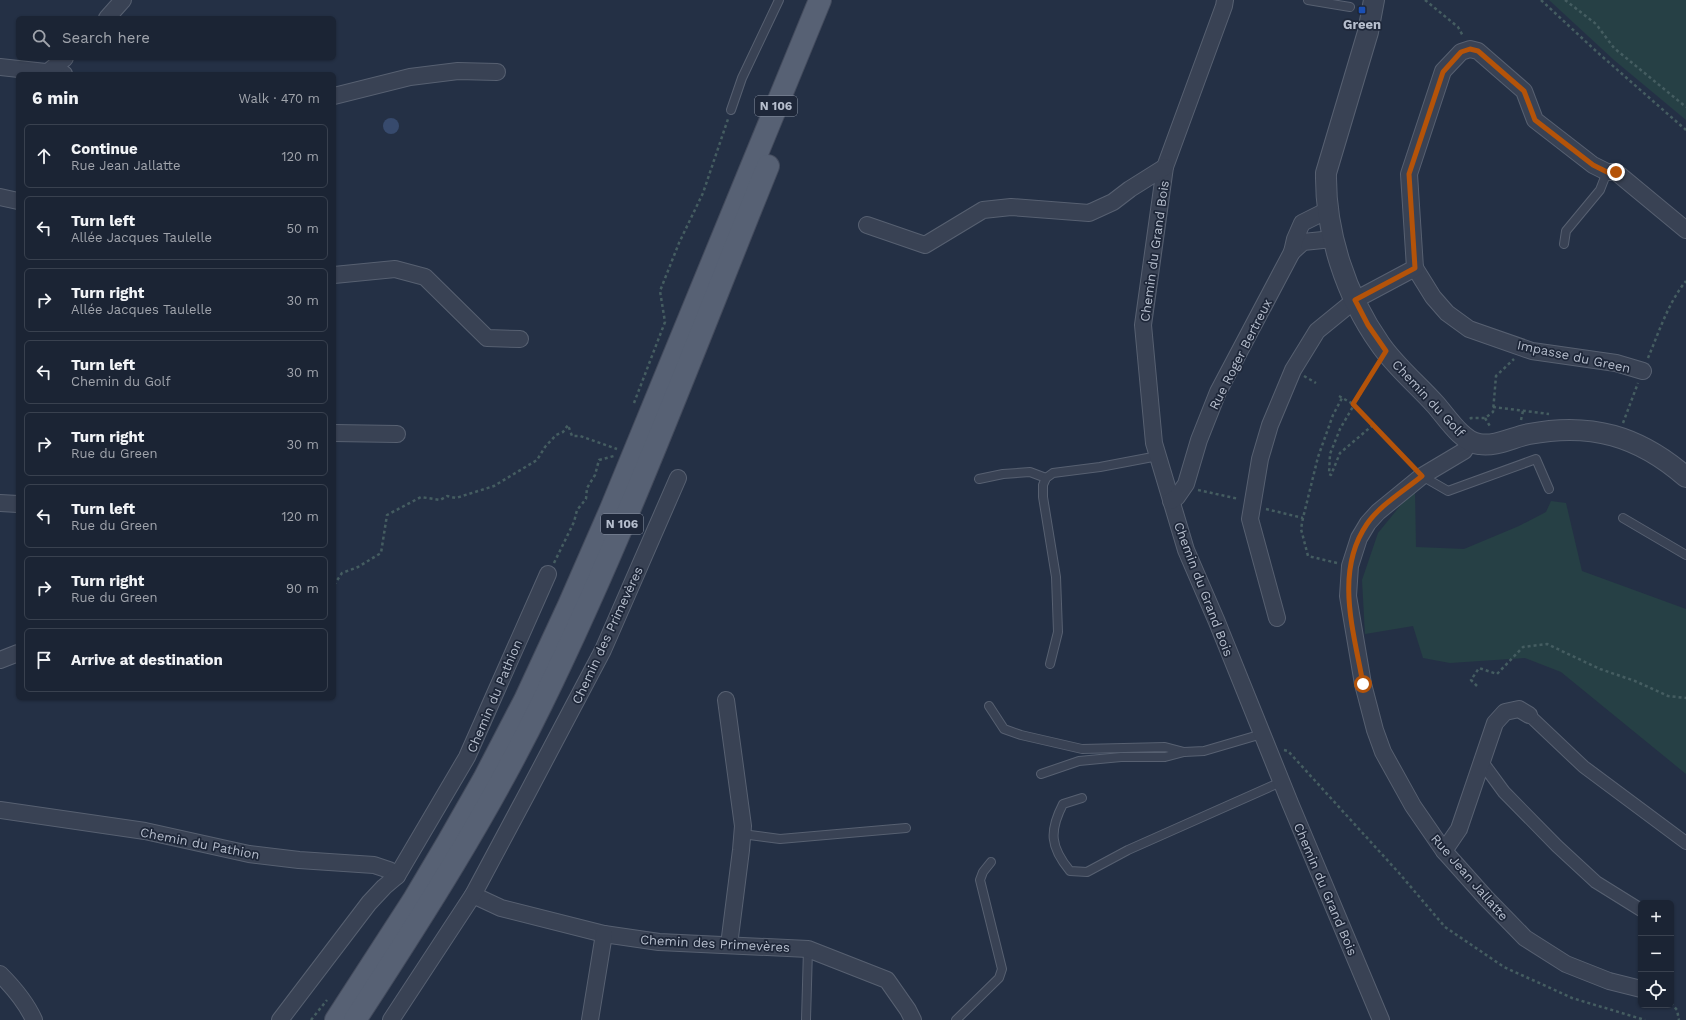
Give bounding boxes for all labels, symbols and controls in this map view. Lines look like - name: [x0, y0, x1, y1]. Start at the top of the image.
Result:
- marker: Green: [1357, 5, 1367, 15]
- search box: [16, 16, 336, 60]
- place label: Green: [1343, 17, 1381, 32]
- icon: search: [30, 27, 52, 49]
- text: Search here: [62, 29, 150, 47]
- text: 6 min: [32, 88, 79, 108]
- text: Walk · 470 m: [239, 91, 320, 106]
- road number: N 106: [755, 96, 797, 116]
- text: Continue: [71, 140, 138, 158]
- icon: ahead: [33, 145, 55, 167]
- text: 120 m: [281, 149, 319, 164]
- text: Rue Jean Jallatte: [71, 158, 181, 173]
- route end: [1607, 163, 1625, 181]
- street label: Chemin du Grand Bois: [1137, 179, 1172, 323]
- text: Turn left: [71, 212, 135, 230]
- icon: left: [33, 217, 55, 239]
- text: 50 m: [287, 221, 319, 236]
- text: Allée Jacques Taulelle: [71, 230, 212, 245]
- text: Turn right: [71, 284, 144, 302]
- icon: right: [33, 289, 55, 311]
- text: 30 m: [287, 293, 319, 308]
- street label: Rue Roger Bertreux: [1206, 296, 1275, 412]
- text: Allée Jacques Taulelle: [71, 302, 212, 317]
- street label: Impasse du Green: [1516, 337, 1632, 376]
- text: Turn left: [71, 356, 135, 374]
- street label: Chemin du Golf: [1389, 357, 1468, 440]
- icon: left: [33, 361, 55, 383]
- text: 30 m: [287, 365, 319, 380]
- text: Chemin du Golf: [71, 374, 171, 389]
- text: Turn right: [71, 428, 144, 446]
- icon: right: [33, 433, 55, 455]
- text: 30 m: [287, 437, 319, 452]
- text: Rue du Green: [71, 446, 158, 461]
- text: Turn left: [71, 500, 135, 518]
- icon: left: [33, 505, 55, 527]
- text: 120 m: [281, 509, 319, 524]
- road number: N 106: [601, 514, 643, 534]
- text: Rue du Green: [71, 518, 158, 533]
- street label: Chemin du Grand Bois: [1171, 520, 1236, 659]
- street label: Chemin des Primevères: [569, 564, 646, 706]
- text: Turn right: [71, 572, 144, 590]
- icon: right: [33, 577, 55, 599]
- text: 90 m: [286, 581, 319, 596]
- text: Rue du Green: [71, 590, 158, 605]
- street label: Chemin du Pathion: [464, 637, 525, 755]
- icon: arrive: [33, 649, 55, 671]
- text: Arrive at destination: [71, 651, 223, 669]
- route start: [1354, 675, 1372, 693]
- street label: Chemin du Grand Bois: [1291, 821, 1360, 958]
- street label: Chemin du Pathion: [139, 825, 261, 862]
- street label: Rue Jean Jallatte: [1428, 831, 1511, 924]
- map controls: [1638, 900, 1674, 1008]
- button: +: [1638, 900, 1674, 936]
- street label: Chemin des Primevères: [640, 932, 790, 955]
- button: −: [1638, 936, 1674, 972]
- button: locate: [1638, 972, 1674, 1008]

